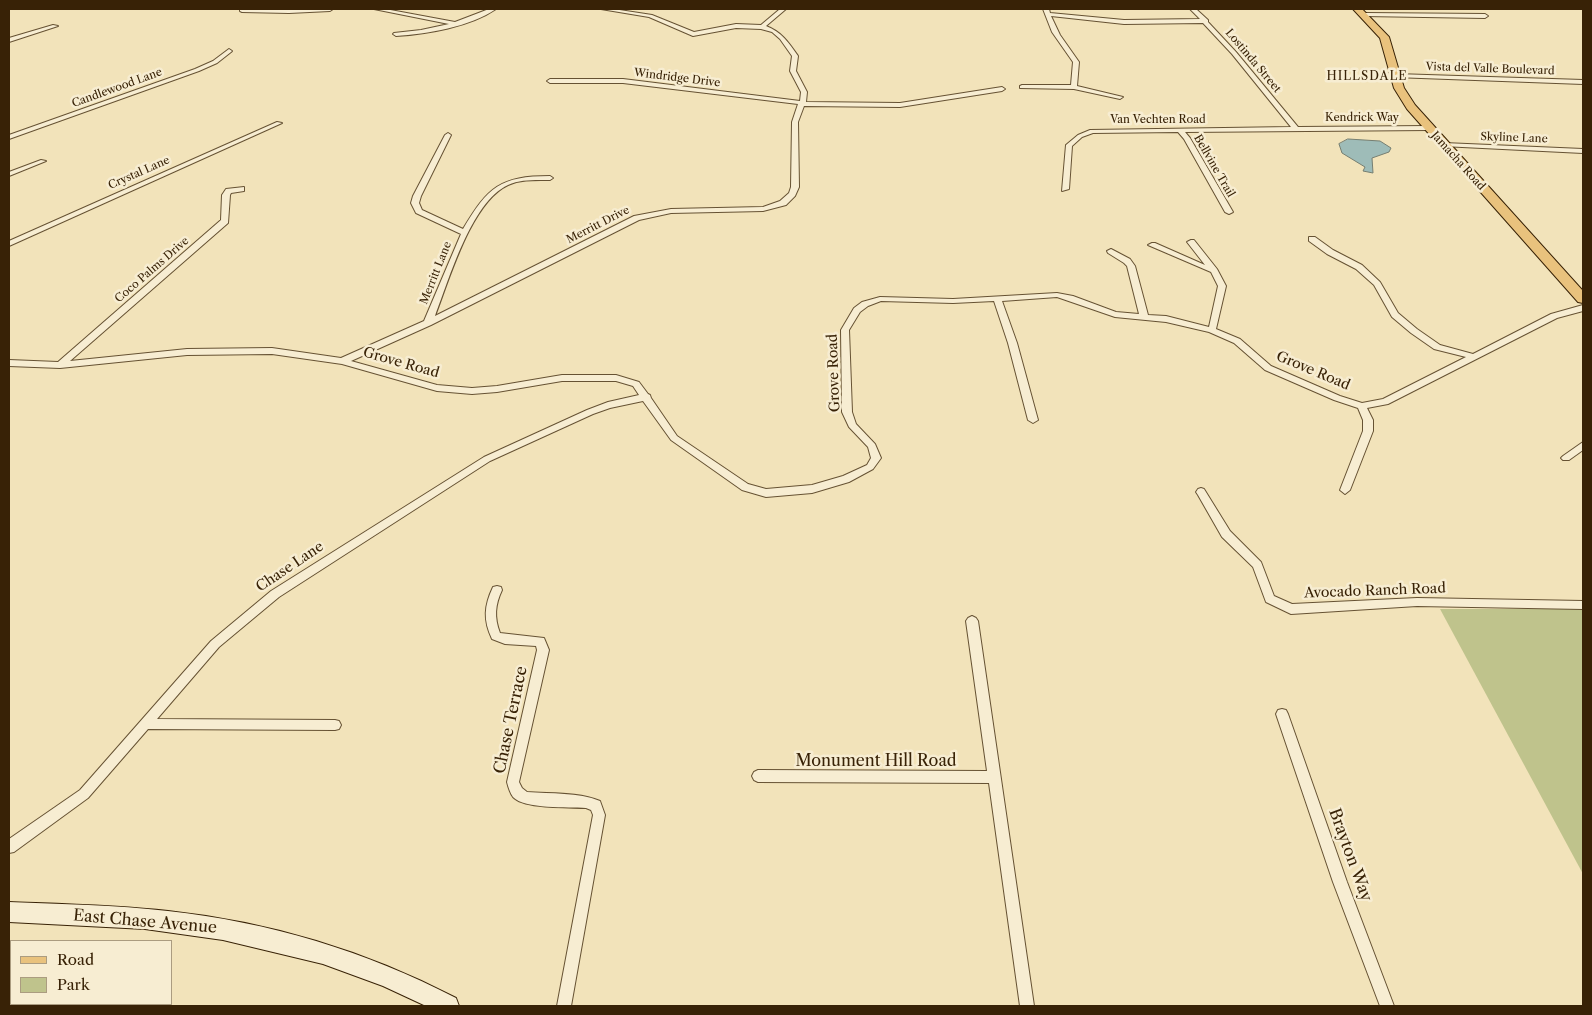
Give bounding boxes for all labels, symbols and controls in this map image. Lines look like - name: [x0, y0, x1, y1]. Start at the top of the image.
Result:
- street label: Lostinda Street: [1222, 26, 1284, 96]
- street label: Vista del Valle Boulevard: [1425, 60, 1555, 78]
- street label: Candlewood Lane: [70, 66, 164, 110]
- street label: Windridge Drive: [633, 66, 721, 90]
- district label: HILLSDALE: [1325, 70, 1409, 84]
- street label: Kendrick Way: [1325, 111, 1399, 125]
- street label: Van Vechten Road: [1110, 113, 1206, 127]
- street label: Jamacha Road: [1428, 129, 1488, 193]
- street label: Skyline Lane: [1480, 130, 1548, 146]
- street label: Bellvine Trail: [1191, 132, 1237, 200]
- street label: Crystal Lane: [106, 154, 172, 192]
- street label: Merritt Drive: [564, 203, 632, 247]
- street label: Coco Palms Drive: [112, 234, 192, 306]
- street label: Merritt Lane: [417, 240, 455, 306]
- street label: Grove Road: [824, 333, 844, 413]
- street label: Grove Road: [361, 344, 441, 382]
- street label: Grove Road: [1274, 348, 1352, 394]
- street label: Chase Lane: [253, 538, 327, 596]
- street label: Avocado Ranch Road: [1304, 580, 1446, 602]
- street label: Chase Terrace: [490, 664, 532, 776]
- street label: Monument Hill Road: [795, 751, 957, 771]
- street label: Brayton Way: [1324, 806, 1376, 904]
- street label: East Chase Avenue: [72, 906, 218, 938]
- legend: [10, 940, 172, 1005]
- text: Road: [57, 950, 94, 969]
- text: Park: [57, 975, 90, 994]

